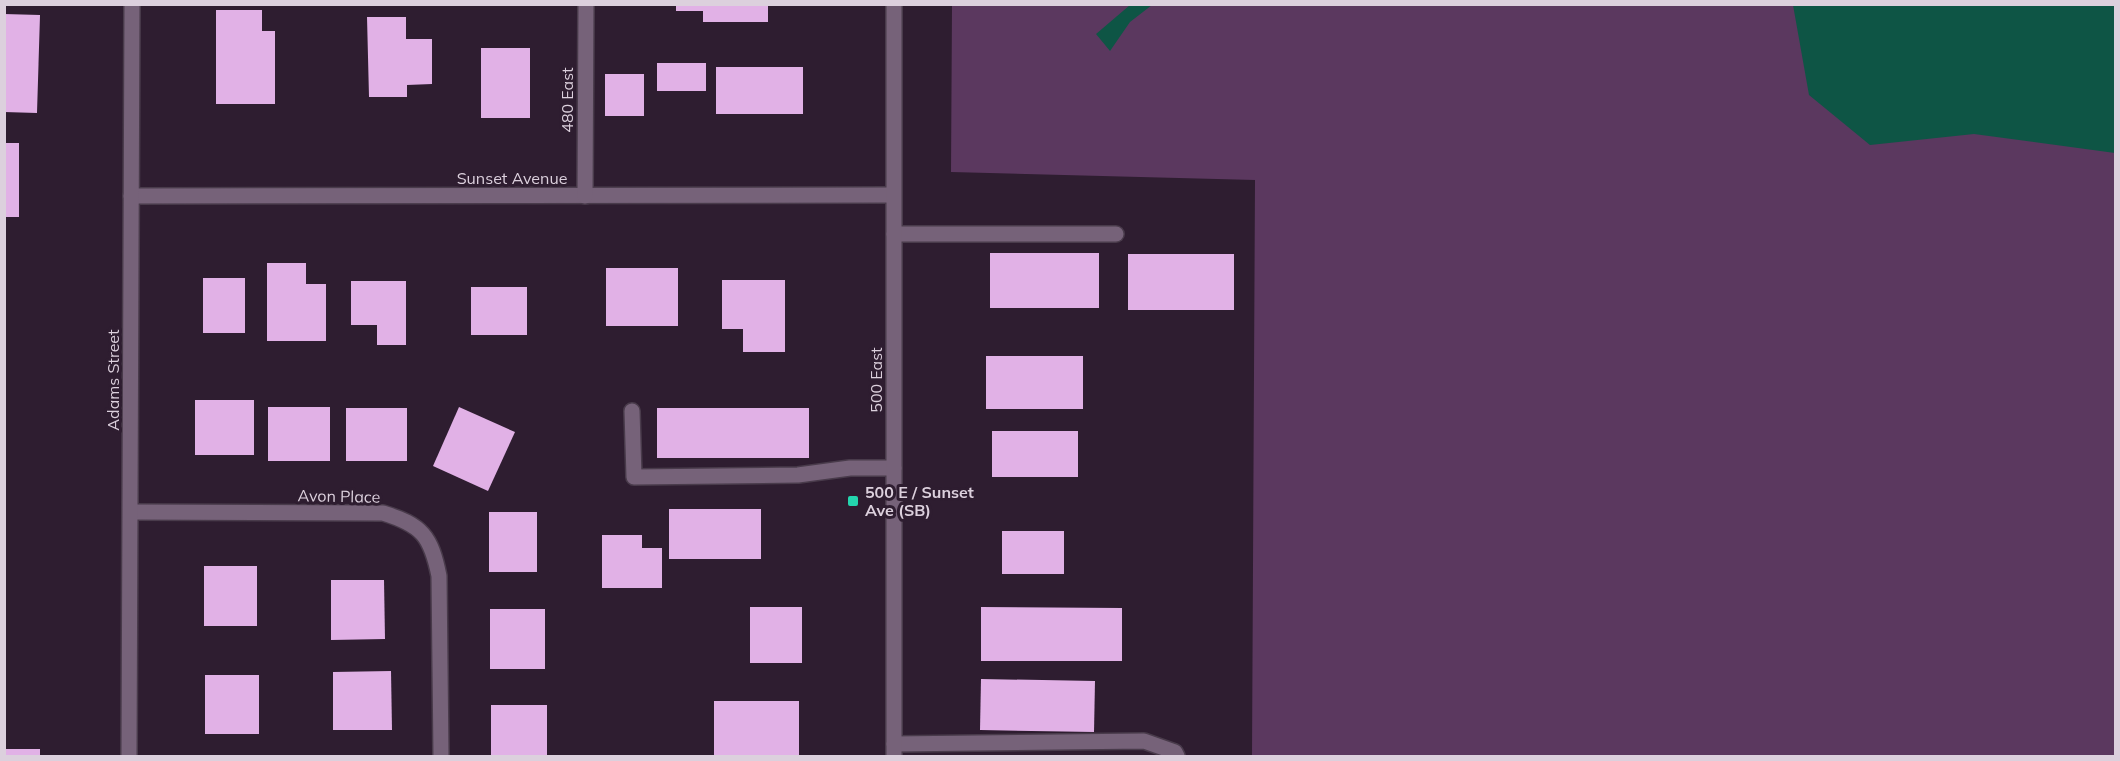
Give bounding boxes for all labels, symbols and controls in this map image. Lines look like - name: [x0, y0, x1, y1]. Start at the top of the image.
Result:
- street label: 480 East: [557, 67, 577, 133]
- street label: Sunset Avenue: [457, 168, 567, 188]
- street label: Adams Street: [103, 329, 123, 431]
- street label: 500 East: [866, 347, 886, 413]
- place label: 500 E / Sunset Ave (SB): [865, 482, 974, 520]
- street label: Avon Place: [297, 485, 381, 507]
- marker: 500 E / Sunset Ave (SB): [846, 494, 860, 508]

